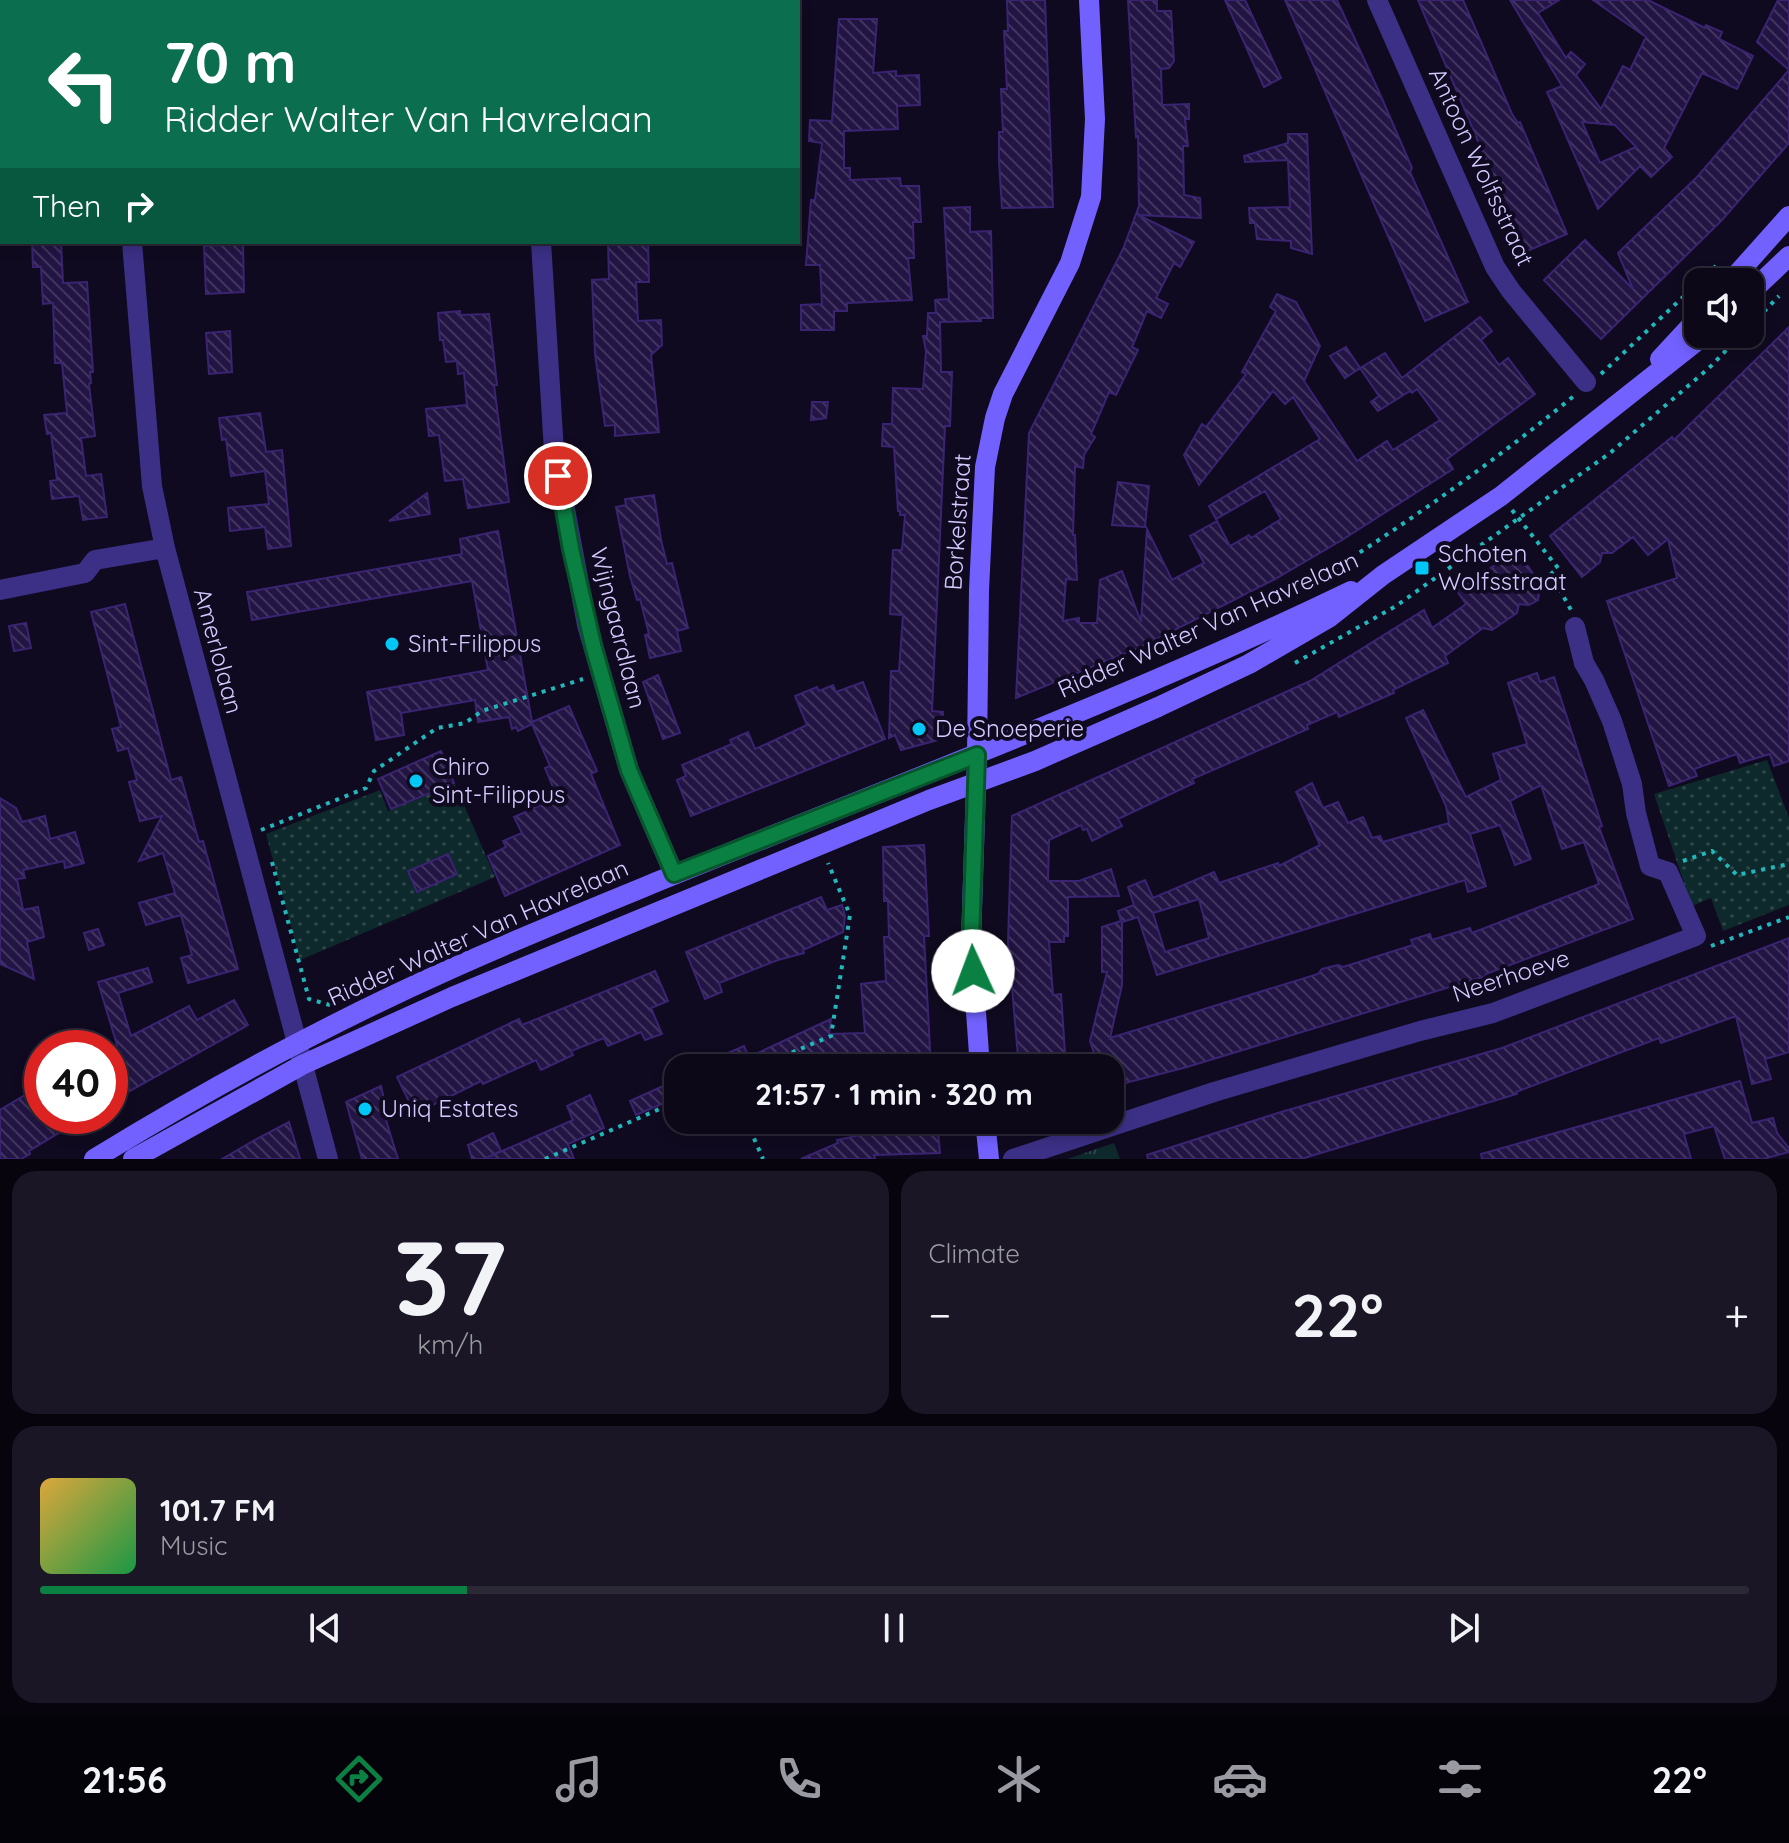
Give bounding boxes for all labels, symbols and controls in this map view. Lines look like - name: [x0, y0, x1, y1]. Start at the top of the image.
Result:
- text: 70 m: [164, 27, 296, 97]
- icon: left: [32, 32, 136, 136]
- street label: Antoon Wolfsstraat: [1423, 63, 1541, 271]
- text: Ridder Walter Van Havrelaan: [164, 96, 653, 141]
- icon: right: [117, 184, 161, 228]
- text: Then: [32, 187, 101, 225]
- map controls: [1684, 268, 1764, 348]
- button: sound: [1684, 268, 1764, 348]
- pin: [524, 442, 592, 510]
- street label: Borkelstraat: [937, 453, 977, 591]
- icon: arrive: [536, 454, 580, 498]
- place label: Schoten Wolfsstraat: [1438, 538, 1567, 596]
- street label: Wijngaardlaan: [584, 544, 653, 711]
- street label: Ridder Walter Van Havrelaan: [1053, 544, 1363, 704]
- marker: Schoten Wolfsstraat: [1413, 559, 1431, 577]
- street label: Amerlolaan: [188, 585, 250, 717]
- place label: Sint-Filippus: [408, 628, 541, 658]
- marker: Sint-Filippus: [383, 635, 401, 653]
- place label: De Snoeperie: [935, 713, 1084, 743]
- marker: De Snoeperie: [910, 720, 928, 738]
- place label: Chiro Sint-Filippus: [432, 751, 565, 809]
- marker: Chiro Sint-Filippus: [407, 772, 425, 790]
- street label: Ridder Walter Van Havrelaan: [323, 852, 633, 1012]
- position arrow: [931, 929, 1015, 1013]
- street label: Neerhoeve: [1448, 942, 1573, 1008]
- speed limit sign: 40: [24, 1030, 128, 1134]
- text: 21:57 · 1 min · 320 m: [755, 1075, 1033, 1113]
- place label: Uniq Estates: [381, 1093, 519, 1123]
- marker: Uniq Estates: [356, 1100, 374, 1118]
- text: 37: [394, 1211, 507, 1341]
- text: Climate: [929, 1237, 1020, 1270]
- text: 22°: [1292, 1277, 1384, 1352]
- text: −: [929, 1287, 951, 1342]
- text: +: [1724, 1287, 1749, 1342]
- text: km/h: [417, 1328, 483, 1361]
- text: 101.7 FM: [160, 1491, 276, 1529]
- text: Music: [160, 1529, 228, 1562]
- icon: previous: [303, 1606, 347, 1650]
- icon: pause: [872, 1606, 916, 1650]
- icon: next: [1442, 1606, 1486, 1650]
- icon: directions: [331, 1751, 387, 1807]
- icon: music: [551, 1751, 607, 1807]
- icon: phone: [771, 1751, 827, 1807]
- icon: climate: [991, 1751, 1047, 1807]
- icon: car: [1212, 1751, 1268, 1807]
- icon: filters: [1432, 1751, 1488, 1807]
- text: 21:56: [82, 1757, 167, 1802]
- text: 22°: [1652, 1757, 1707, 1802]

